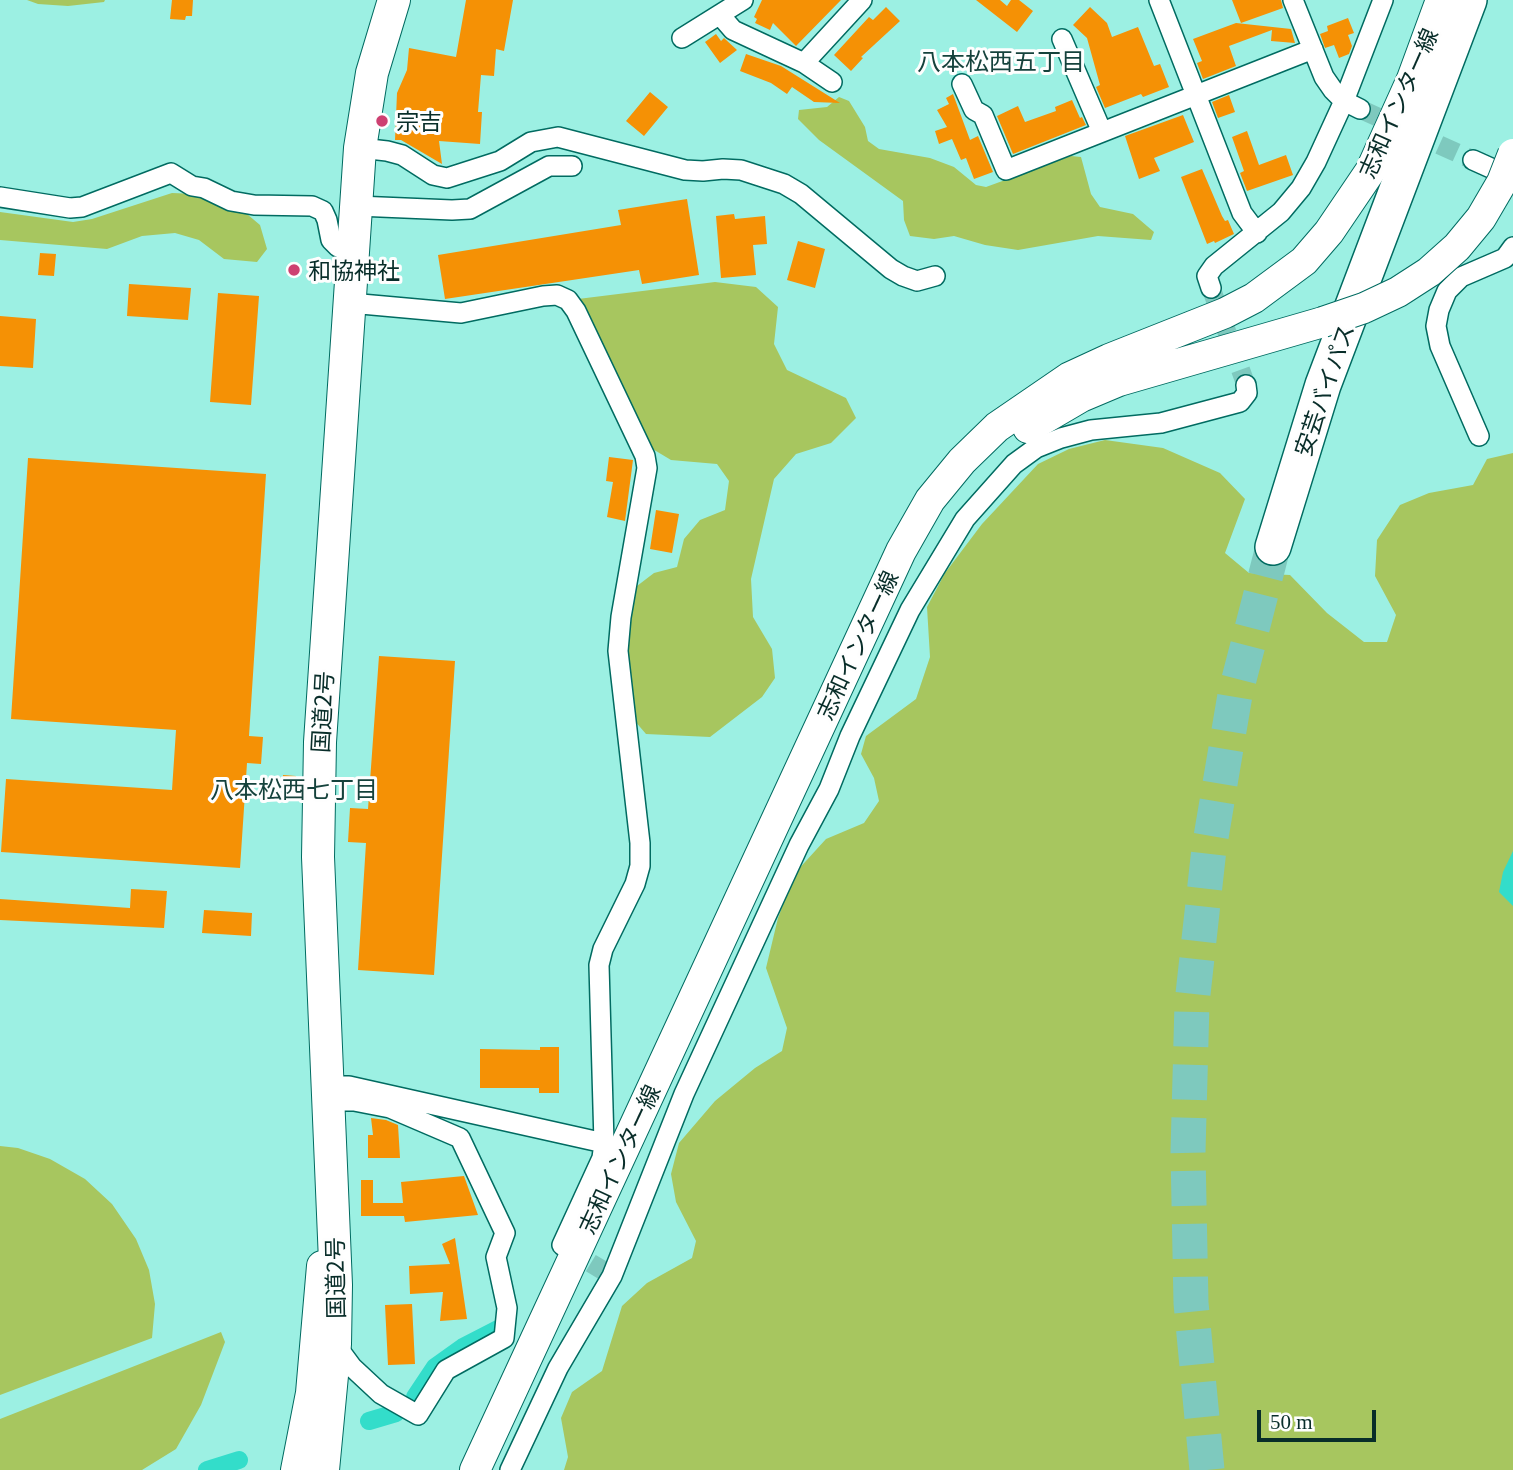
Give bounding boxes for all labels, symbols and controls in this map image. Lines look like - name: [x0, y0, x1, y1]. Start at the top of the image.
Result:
- street label: 志和インター線: [1353, 24, 1443, 182]
- district label: 八本松西五丁目: [917, 47, 1085, 75]
- place label: 宗吉: [396, 107, 442, 135]
- marker: 宗吉: [374, 113, 390, 129]
- place label: 和協神社: [308, 256, 400, 284]
- marker: 和協神社: [286, 262, 302, 278]
- street label: 安芸バイパス: [1288, 320, 1360, 460]
- street label: 志和インター線: [810, 566, 904, 724]
- street label: 国道2号: [306, 670, 338, 754]
- district label: 八本松西七丁目: [210, 775, 378, 803]
- street label: 志和インター線: [572, 1080, 666, 1238]
- street label: 国道2号: [320, 1237, 350, 1319]
- scale bar: [1261, 1396, 1380, 1440]
- text: 50 m: [1270, 1410, 1313, 1434]

